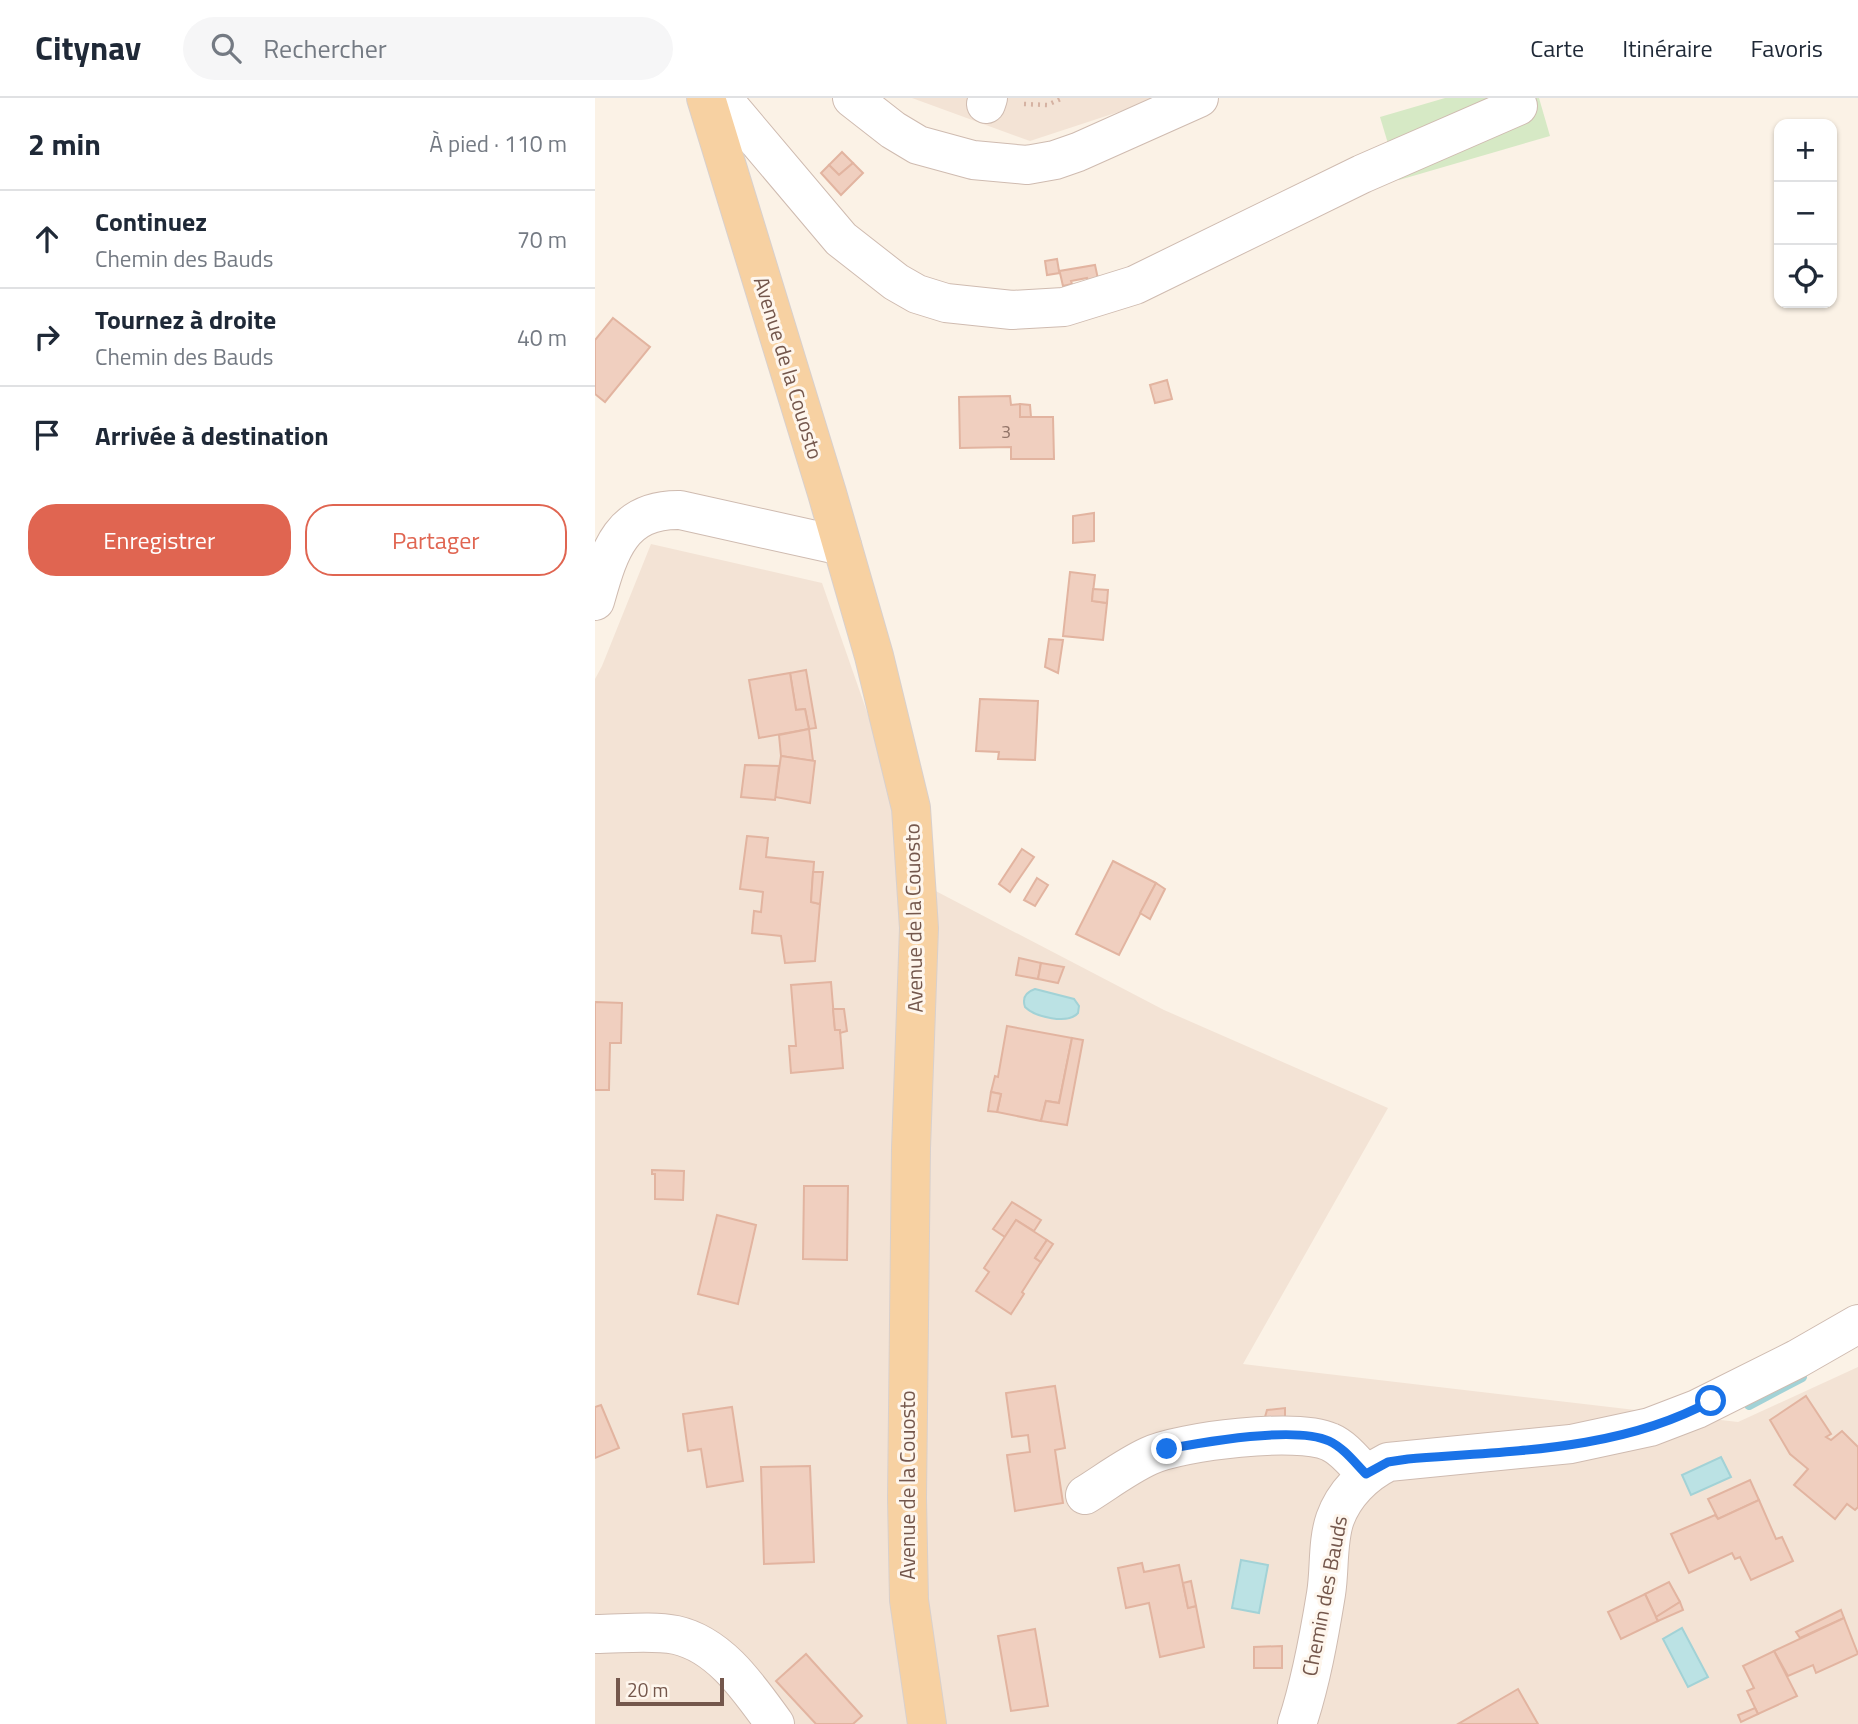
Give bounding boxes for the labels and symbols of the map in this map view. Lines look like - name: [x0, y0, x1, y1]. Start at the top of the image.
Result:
- street label: Avenue de la Couosto: [746, 272, 832, 463]
- house number: 3: [1001, 418, 1011, 445]
- street label: Avenue de la Couosto: [895, 823, 931, 1013]
- route start: [1695, 1385, 1726, 1416]
- street label: Avenue de la Couosto: [891, 1390, 923, 1580]
- route end: [1151, 1433, 1182, 1464]
- street label: Chemin des Bauds: [1293, 1513, 1355, 1679]
- scale bar: [616, 1675, 725, 1707]

